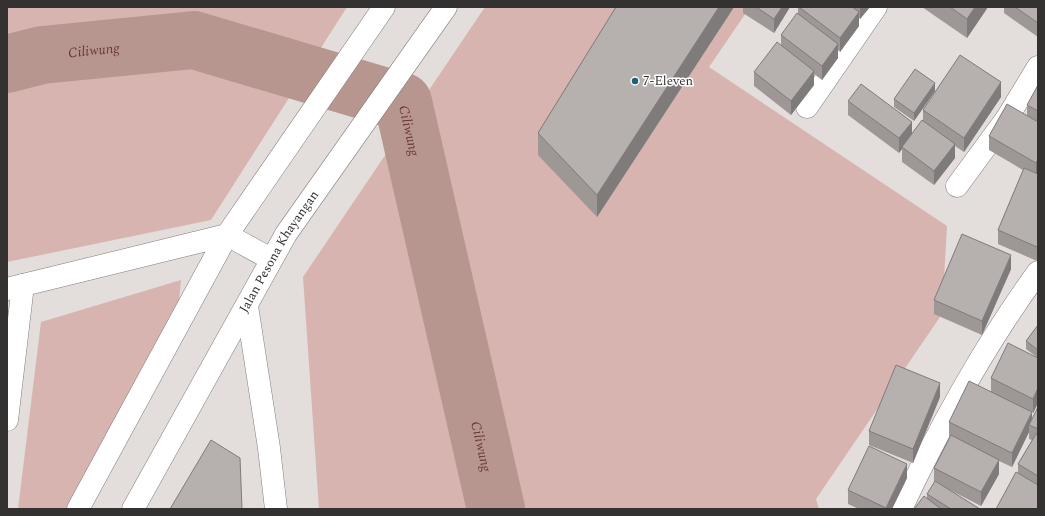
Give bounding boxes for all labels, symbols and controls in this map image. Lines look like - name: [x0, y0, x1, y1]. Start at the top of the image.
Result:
- water label: Ciliwung: [67, 37, 121, 63]
- place label: 7-Eleven: [643, 71, 693, 91]
- marker: 7-Eleven: [630, 76, 640, 86]
- water label: Ciliwung: [394, 103, 426, 158]
- street label: Jalan Pesona Khayangan: [234, 186, 324, 316]
- water label: Ciliwung: [466, 419, 498, 474]

